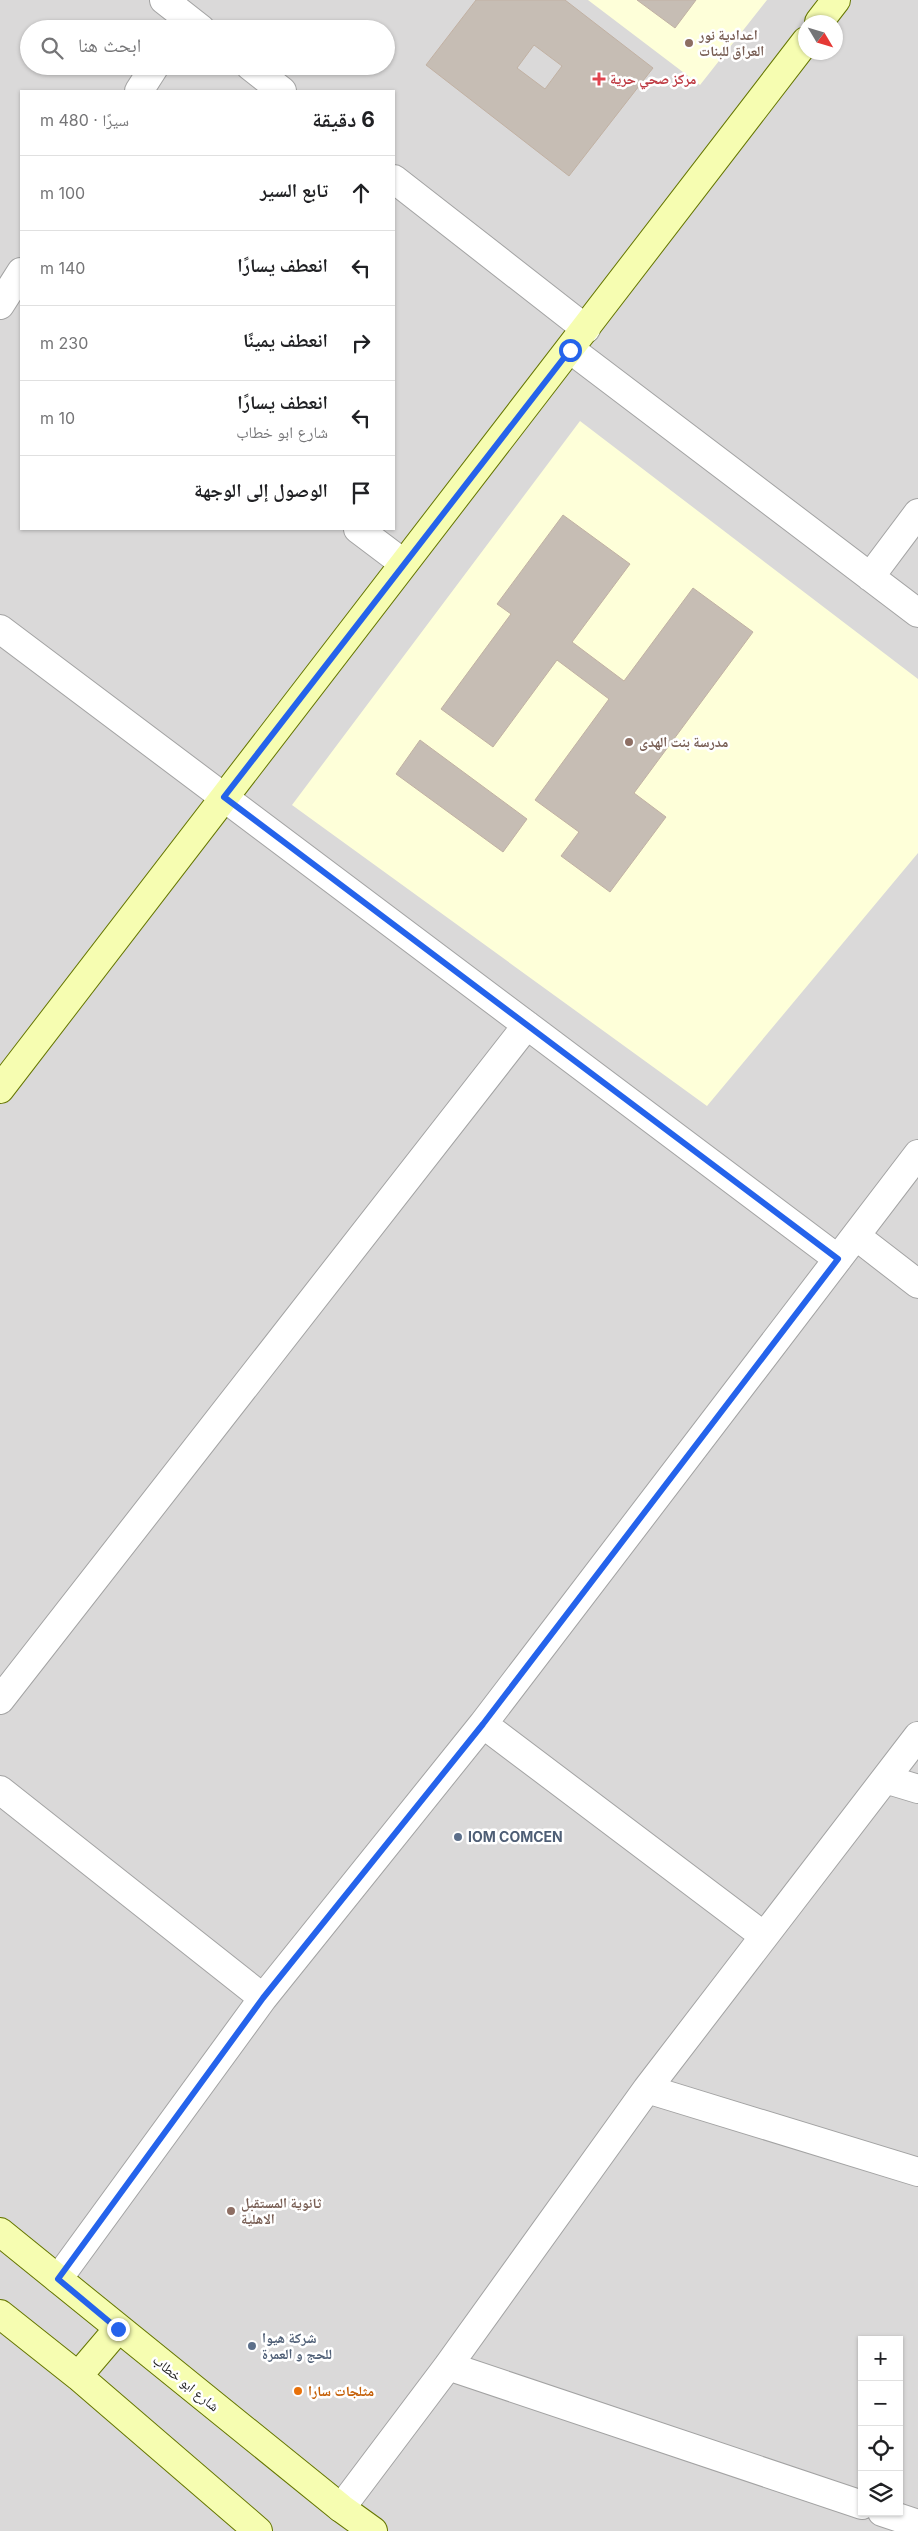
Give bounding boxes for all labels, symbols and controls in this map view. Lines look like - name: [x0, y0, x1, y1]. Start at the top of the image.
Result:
- north arrow: [798, 15, 843, 60]
- search box: [20, 20, 395, 75]
- place label: اعدادية نور العراق للبنات: [698, 26, 764, 60]
- icon: search: [38, 34, 66, 62]
- text: ابحث هنا: [78, 34, 141, 57]
- marker: اعدادية نور العراق للبنات: [683, 37, 695, 49]
- place label: مركز صحي حرية: [610, 70, 696, 90]
- marker: مركز صحي حرية: [592, 72, 606, 86]
- text: 6 دقيقة: [312, 107, 375, 132]
- text: سيرًا · 480 m: [40, 110, 129, 130]
- text: تابع السير: [260, 179, 328, 202]
- icon: ahead: [347, 179, 375, 207]
- text: 100 m: [40, 183, 85, 203]
- text: انعطف يسارًا: [237, 254, 328, 277]
- icon: left: [347, 254, 375, 282]
- text: 140 m: [40, 258, 85, 278]
- text: انعطف يمينًا: [243, 329, 328, 352]
- icon: right: [347, 329, 375, 357]
- text: 230 m: [40, 333, 88, 353]
- route start: [559, 339, 582, 362]
- text: انعطف يسارًا: [237, 391, 328, 414]
- icon: left: [347, 404, 375, 432]
- text: 10 m: [40, 408, 75, 428]
- text: شارع ابو خطاب: [236, 422, 328, 442]
- text: الوصول إلى الوجهة: [194, 479, 328, 502]
- icon: arrive: [347, 479, 375, 507]
- place label: مدرسة بنت الهدی: [639, 733, 728, 751]
- marker: مدرسة بنت الهدی: [623, 736, 635, 748]
- place label: IOM COMCEN: [468, 1828, 563, 1845]
- marker: IOM COMCEN: [452, 1831, 464, 1843]
- place label: ثانوية المستقبل الاهلية: [241, 2194, 322, 2227]
- marker: ثانوية المستقبل الاهلية: [225, 2205, 237, 2217]
- route end: [107, 2318, 130, 2341]
- place label: شركة هيوا للحج و العمرة: [262, 2329, 332, 2363]
- map controls: [858, 2336, 903, 2516]
- button: +: [858, 2336, 903, 2381]
- marker: شركة هيوا للحج و العمرة: [246, 2340, 258, 2352]
- street label: شارع ابو خطاب: [149, 2351, 223, 2416]
- button: −: [858, 2381, 903, 2426]
- place label: مثلجات سارا: [308, 2382, 374, 2399]
- marker: مثلجات سارا: [292, 2385, 304, 2397]
- button: locate: [858, 2426, 903, 2471]
- button: layers: [858, 2471, 903, 2516]

